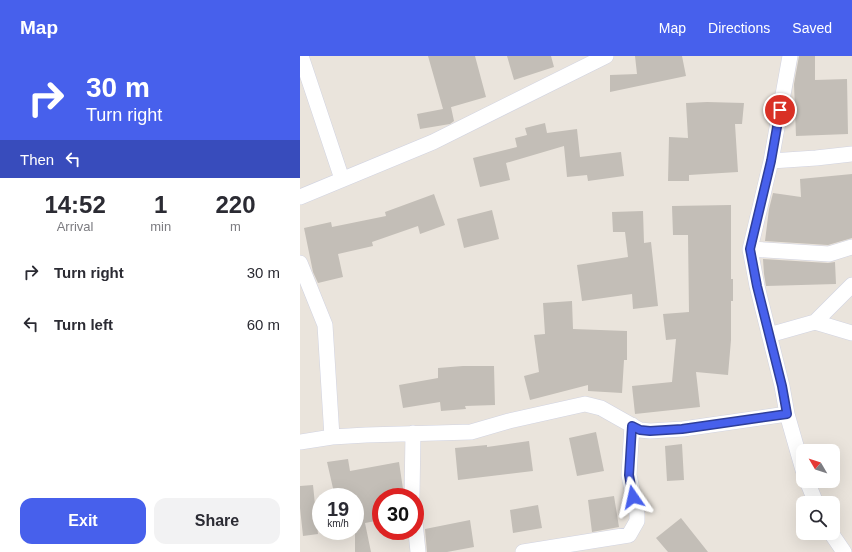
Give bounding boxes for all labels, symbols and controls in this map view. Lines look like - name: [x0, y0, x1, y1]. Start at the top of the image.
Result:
- text: Map: [20, 17, 58, 38]
- text: Map: [659, 20, 686, 36]
- text: Directions: [708, 20, 770, 36]
- text: Saved: [792, 20, 832, 36]
- icon: right: [20, 72, 72, 124]
- text: 30 m: [86, 72, 150, 103]
- pin: [763, 93, 797, 127]
- icon: arrive: [769, 99, 791, 121]
- text: Turn right: [86, 105, 162, 125]
- icon: left: [62, 148, 84, 170]
- text: Then: [20, 151, 54, 168]
- text: 14:52: [44, 191, 106, 218]
- text: 1: [154, 191, 167, 218]
- text: 220: [216, 191, 256, 218]
- text: Arrival: [57, 219, 94, 234]
- text: min: [150, 219, 171, 234]
- text: m: [230, 219, 241, 234]
- icon: right: [20, 261, 42, 283]
- text: Turn right: [54, 264, 124, 281]
- text: 30 m: [247, 264, 280, 281]
- icon: left: [20, 313, 42, 335]
- text: Turn left: [54, 316, 113, 333]
- text: 60 m: [247, 316, 280, 333]
- north arrow: [796, 444, 840, 488]
- map controls: [796, 444, 840, 540]
- position arrow: [612, 476, 654, 518]
- speed limit sign: 30: [372, 488, 424, 540]
- button: search: [796, 496, 840, 540]
- button: Exit: [20, 498, 146, 544]
- button: Share: [154, 498, 280, 544]
- text: 19: [327, 498, 349, 520]
- text: km/h: [327, 518, 349, 529]

